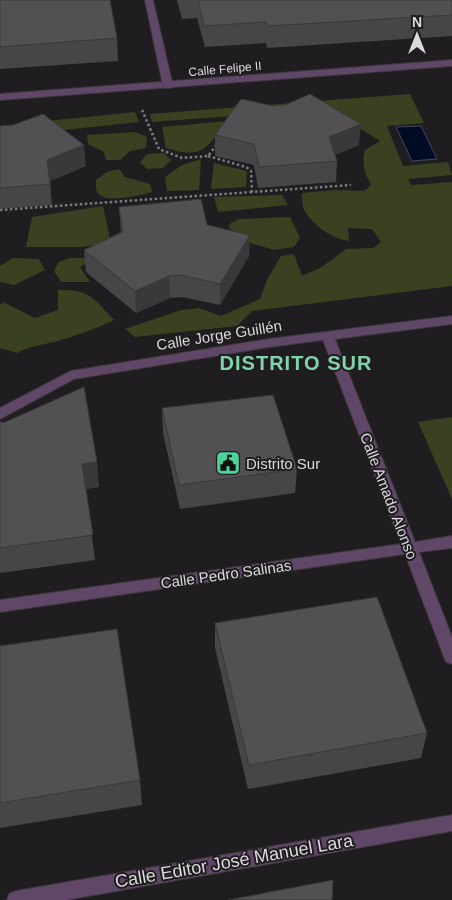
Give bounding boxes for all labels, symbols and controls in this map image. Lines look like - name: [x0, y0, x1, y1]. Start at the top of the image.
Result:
- north arrow: [392, 10, 442, 60]
- text: N: [412, 14, 422, 30]
- street label: Calle Felipe II: [188, 59, 262, 79]
- street label: Calle Jorge Guillén: [155, 317, 283, 353]
- district label: DISTRITO SUR: [220, 352, 372, 374]
- street label: Calle Amado Alonso: [357, 430, 421, 562]
- public building icon: Distrito Sur: [215, 450, 241, 476]
- place label: Distrito Sur: [246, 455, 320, 472]
- street label: Calle Pedro Salinas: [160, 556, 292, 592]
- street label: Calle Editor José Manuel Lara: [114, 830, 355, 892]

